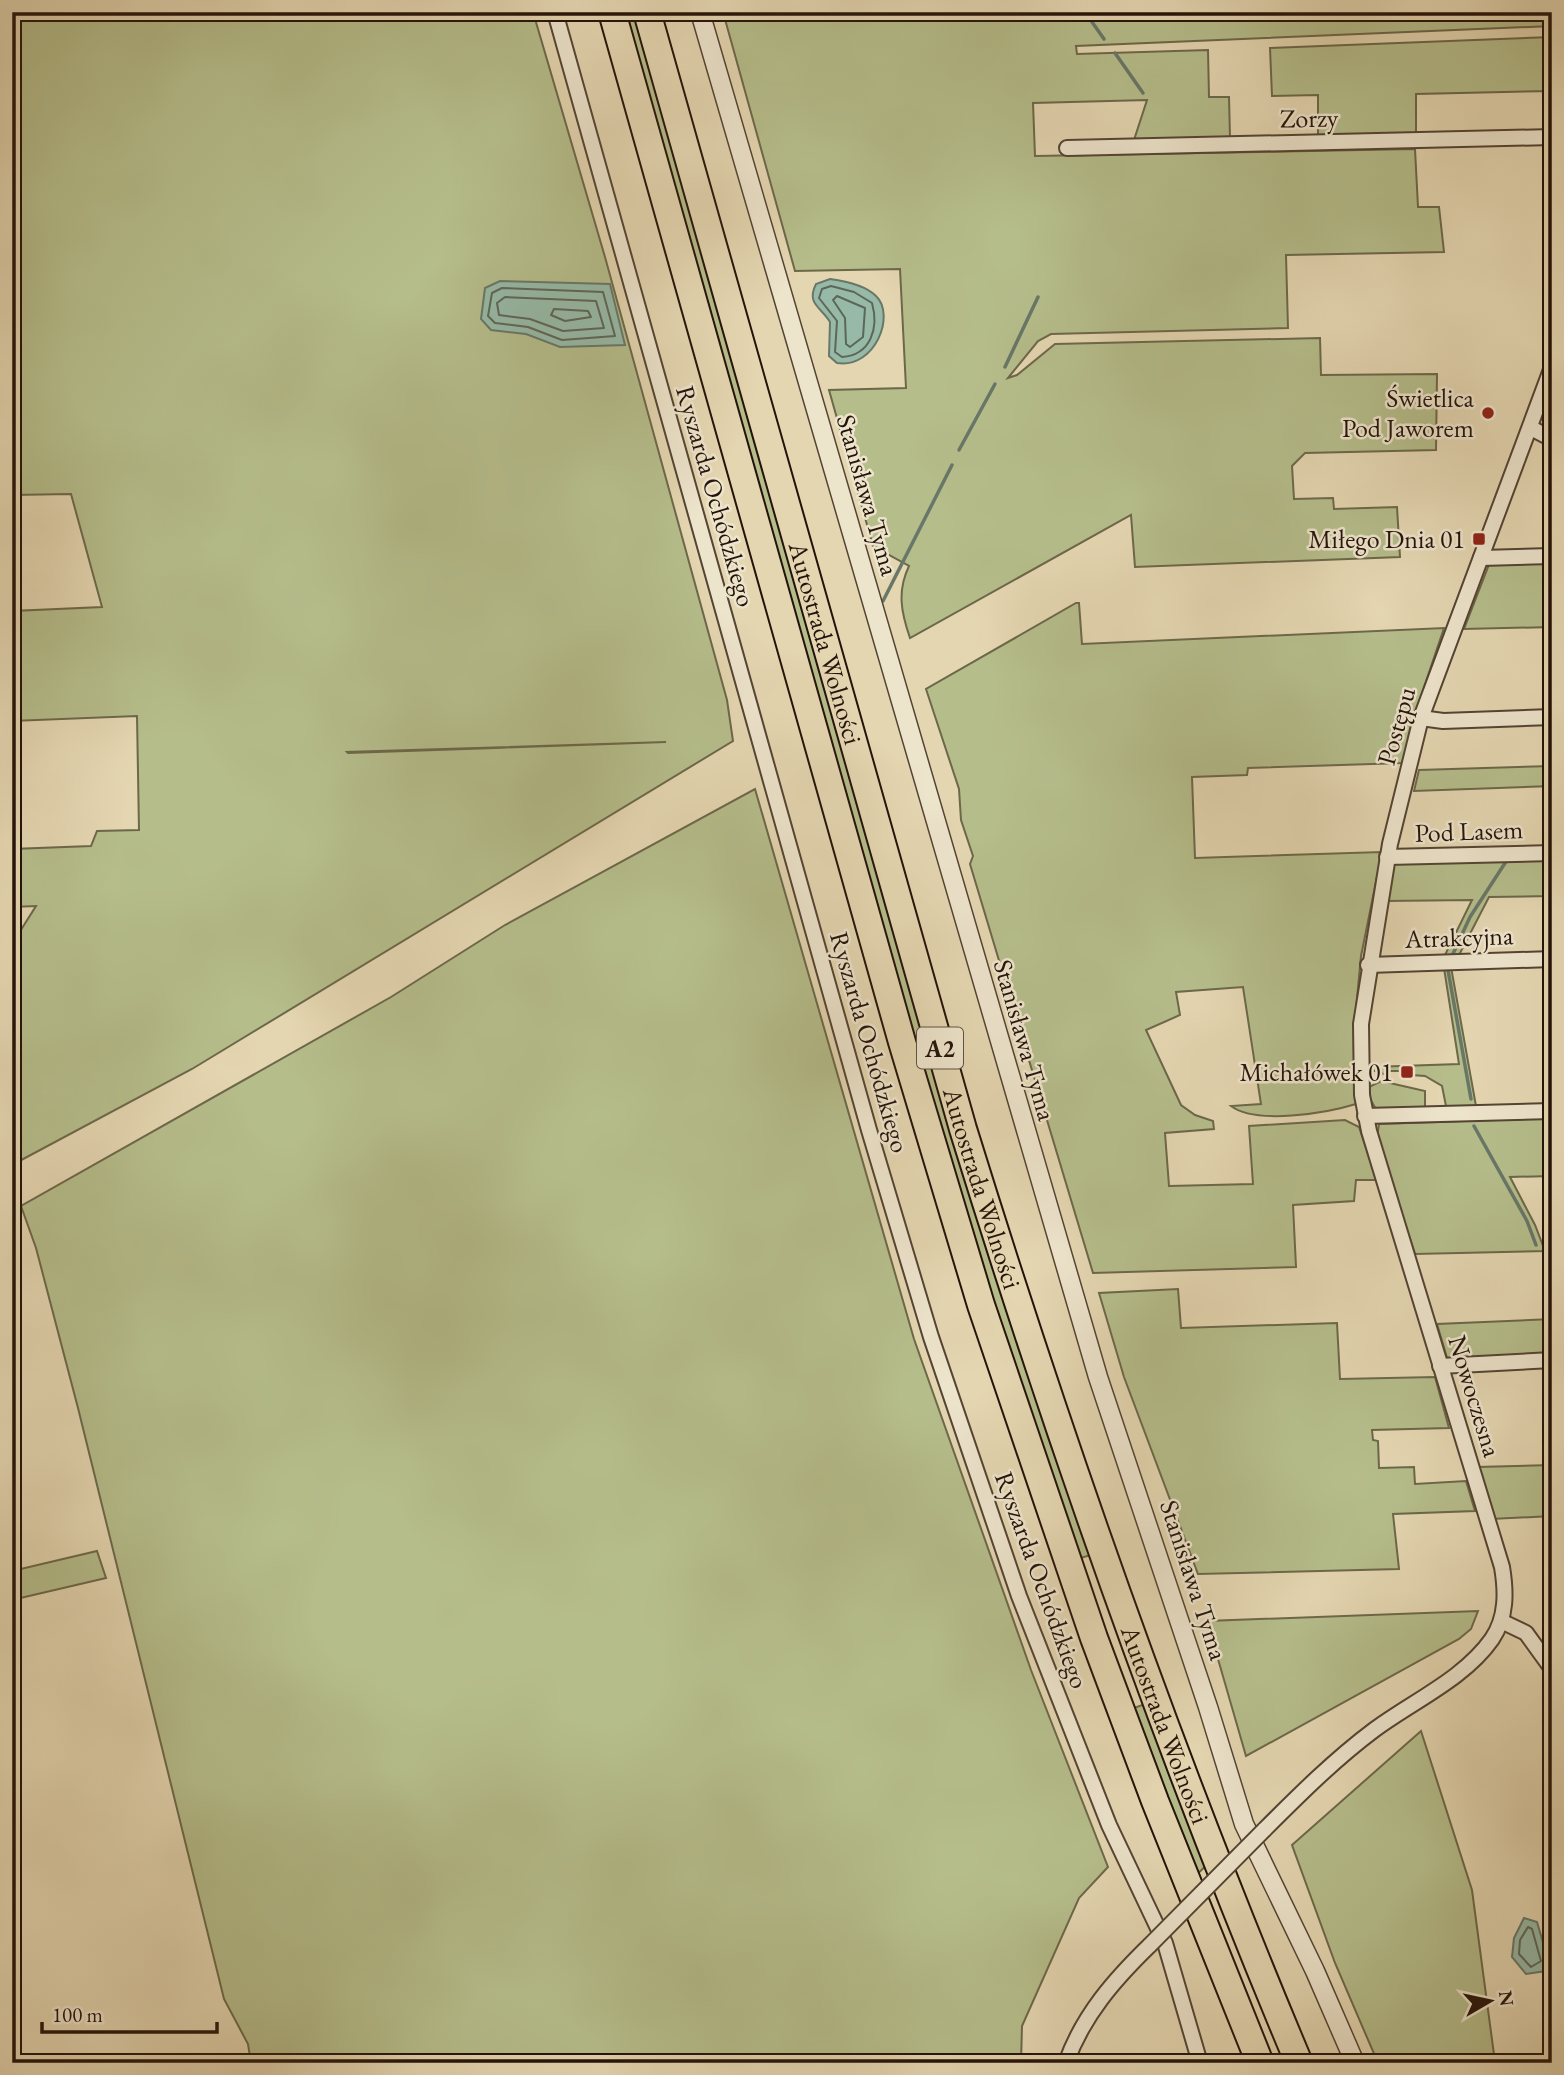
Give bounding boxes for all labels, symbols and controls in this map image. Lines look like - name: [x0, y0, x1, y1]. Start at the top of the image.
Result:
- street label: Zorzy: [1279, 100, 1339, 136]
- place label: Świetlica Pod Jaworem: [1342, 381, 1475, 445]
- street label: Ryszarda Ochódzkiego: [668, 382, 764, 610]
- marker: Świetlica Pod Jaworem: [1480, 405, 1496, 421]
- street label: Stanisława Tyma: [829, 410, 907, 580]
- place label: Miłego Dnia 01: [1308, 522, 1465, 556]
- marker: Miłego Dnia 01: [1471, 531, 1487, 547]
- street label: Autostrada Wolności: [780, 537, 870, 748]
- street label: Postępu: [1369, 683, 1423, 769]
- street label: Pod Lasem: [1414, 812, 1524, 850]
- street label: Atrakcyjna: [1403, 918, 1515, 956]
- street label: Ryszarda Ochódzkiego: [822, 928, 918, 1156]
- street label: Stanisława Tyma: [986, 955, 1064, 1125]
- road number: A2: [917, 1028, 963, 1068]
- place label: Michałówek 01: [1239, 1055, 1393, 1089]
- marker: Michałówek 01: [1399, 1064, 1415, 1080]
- street label: Autostrada Wolności: [935, 1083, 1029, 1293]
- street label: Nowoczesna: [1440, 1331, 1510, 1462]
- street label: Ryszarda Ochódzkiego: [987, 1467, 1097, 1693]
- street label: Stanisława Tyma: [1152, 1496, 1236, 1665]
- street label: Autostrada Wolności: [1113, 1620, 1218, 1829]
- north arrow: [1456, 1966, 1526, 2036]
- text: N: [1493, 1989, 1520, 2009]
- scale bar: [42, 1991, 217, 2035]
- text: 100 m: [52, 2001, 103, 2028]

